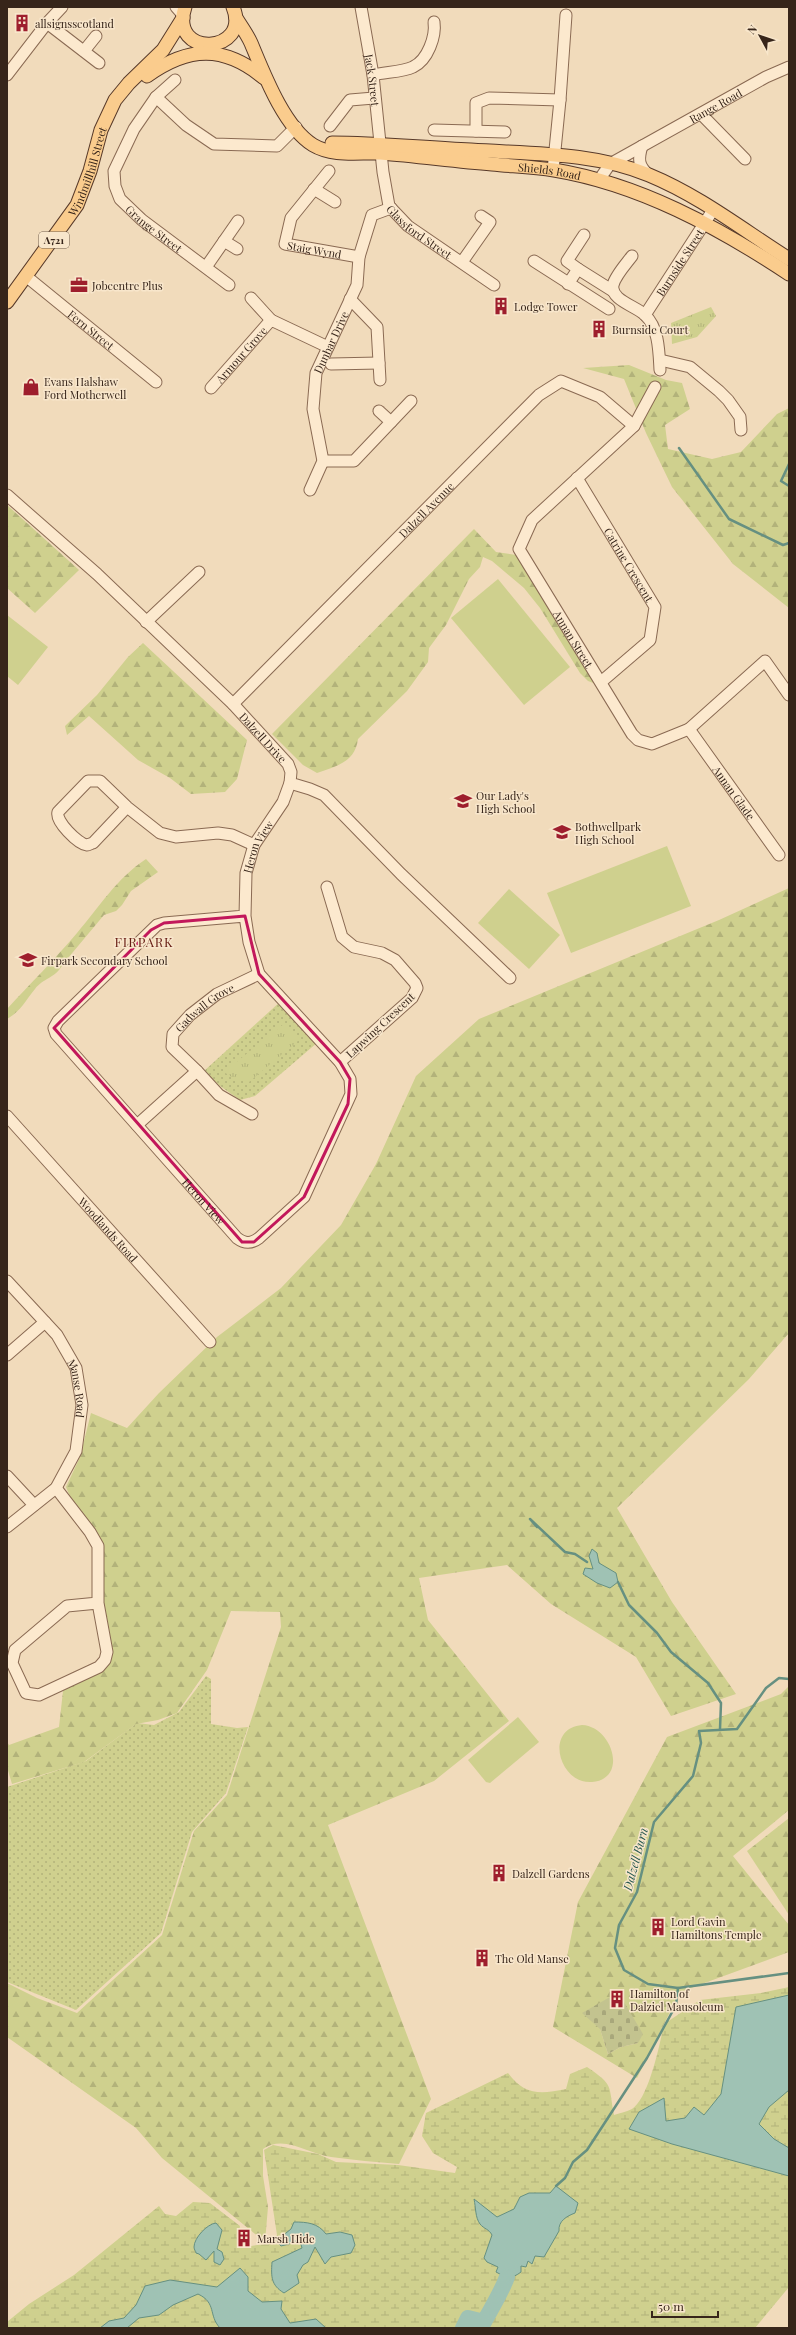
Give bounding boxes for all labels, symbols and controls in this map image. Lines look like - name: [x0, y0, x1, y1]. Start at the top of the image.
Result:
- building icon: allsignsscotland: [12, 13, 32, 33]
- place label: allsignsscotland: [35, 16, 115, 31]
- north arrow: [740, 16, 780, 56]
- text: N: [744, 21, 760, 37]
- street label: Jack Street: [362, 52, 384, 107]
- street label: Range Road: [686, 84, 745, 126]
- street label: Windmillhill Street: [64, 124, 109, 219]
- street label: Shields Road: [518, 159, 583, 183]
- street label: Grange Street: [123, 201, 186, 255]
- street label: Glassford Street: [384, 201, 455, 262]
- street label: Burnside Street: [652, 226, 707, 299]
- road number: A721: [39, 232, 69, 248]
- street label: Staig Wynd: [286, 237, 343, 261]
- office icon: Jobcentre Plus: [69, 275, 89, 295]
- place label: Jobcentre Plus: [91, 278, 163, 293]
- building icon: Lodge Tower: [491, 296, 511, 316]
- place label: Lodge Tower: [514, 299, 578, 314]
- street label: Fern Street: [65, 306, 118, 353]
- street label: Dunbar Drive: [309, 308, 352, 376]
- building icon: Burnside Court: [589, 319, 609, 339]
- street label: Armour Grove: [211, 322, 270, 386]
- place label: Burnside Court: [612, 322, 688, 337]
- place label: Evans Halshaw Ford Motherwell: [44, 374, 126, 402]
- shop icon: Evans Halshaw Ford Motherwell: [21, 377, 41, 397]
- street label: Dalzell Avenue: [395, 478, 457, 540]
- street label: Catrine Crescent: [601, 525, 658, 604]
- street label: Annan Street: [550, 606, 597, 670]
- street label: Dalzell Drive: [237, 709, 291, 766]
- street label: Annan Glade: [709, 762, 759, 823]
- place label: Our Lady's High School: [476, 788, 535, 816]
- school or university icon: Our Lady's High School: [453, 791, 473, 811]
- street label: Heron View: [239, 817, 276, 875]
- place label: Bothwellpark High School: [575, 819, 641, 847]
- school or university icon: Bothwellpark High School: [552, 822, 572, 842]
- district label: FIRPARK: [114, 933, 174, 950]
- school or university icon: Firpark Secondary School: [18, 950, 38, 970]
- place label: Firpark Secondary School: [41, 953, 168, 968]
- street label: Gadwall Grove: [171, 979, 237, 1035]
- street label: Lapwing Crescent: [342, 989, 418, 1061]
- street label: Heron View: [179, 1175, 229, 1228]
- street label: Woodlands Road: [75, 1193, 142, 1265]
- street label: Manse Road: [65, 1356, 90, 1419]
- water label: Dalzell Burn: [619, 1826, 651, 1893]
- building icon: Dalzell Gardens: [489, 1863, 509, 1883]
- place label: Dalzell Gardens: [512, 1866, 590, 1881]
- place label: Lord Gavin Hamiltons Temple: [671, 1914, 762, 1942]
- building icon: Lord Gavin Hamiltons Temple: [648, 1917, 668, 1937]
- building icon: The Old Manse: [472, 1948, 492, 1968]
- place label: The Old Manse: [495, 1951, 569, 1966]
- place label: Hamilton of Dalziel Mausoleum: [630, 1986, 724, 2014]
- building icon: Hamilton of Dalziel Mausoleum: [607, 1989, 627, 2009]
- building icon: Marsh Hide: [234, 2228, 254, 2248]
- place label: Marsh Hide: [257, 2231, 315, 2246]
- scale bar: [652, 2293, 718, 2319]
- text: 50 m: [658, 2298, 684, 2314]

